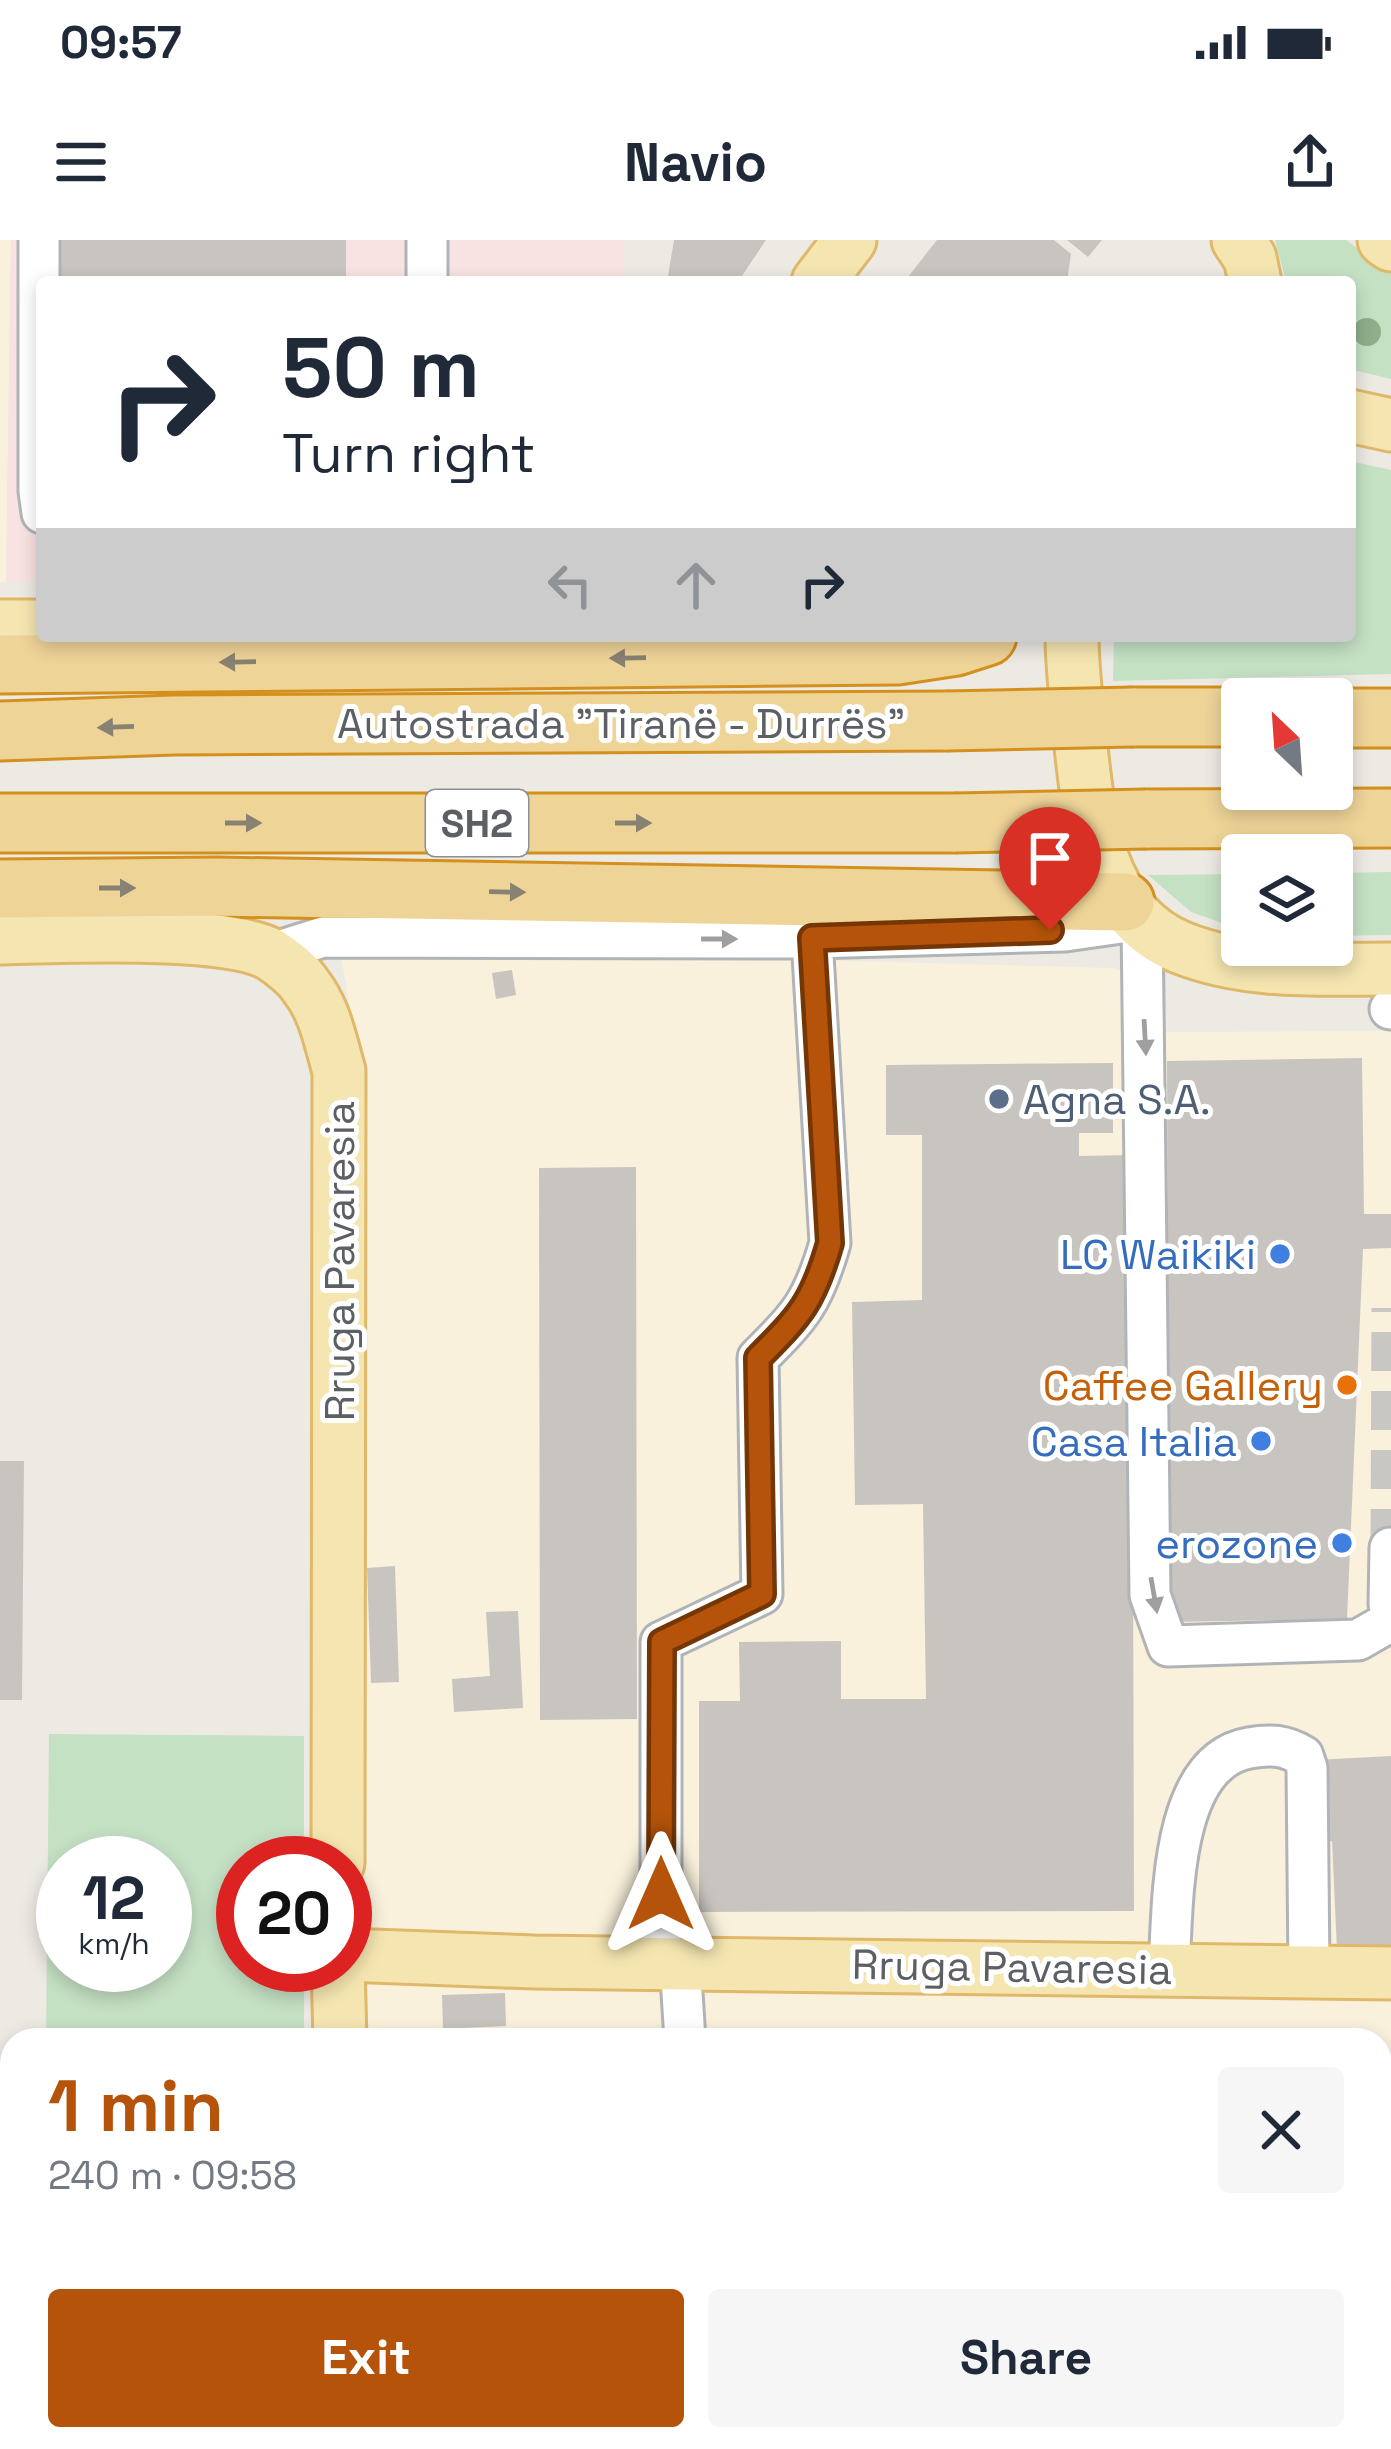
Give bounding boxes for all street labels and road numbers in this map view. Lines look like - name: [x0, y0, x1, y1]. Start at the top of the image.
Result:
- street label: Autostrada "Tiranë - Durrës": [337, 697, 905, 750]
- road number: SH2: [426, 790, 528, 856]
- street label: Rruga Pavaresia: [313, 1101, 366, 1421]
- street label: Rruga Pavaresia: [851, 1938, 1173, 1996]

